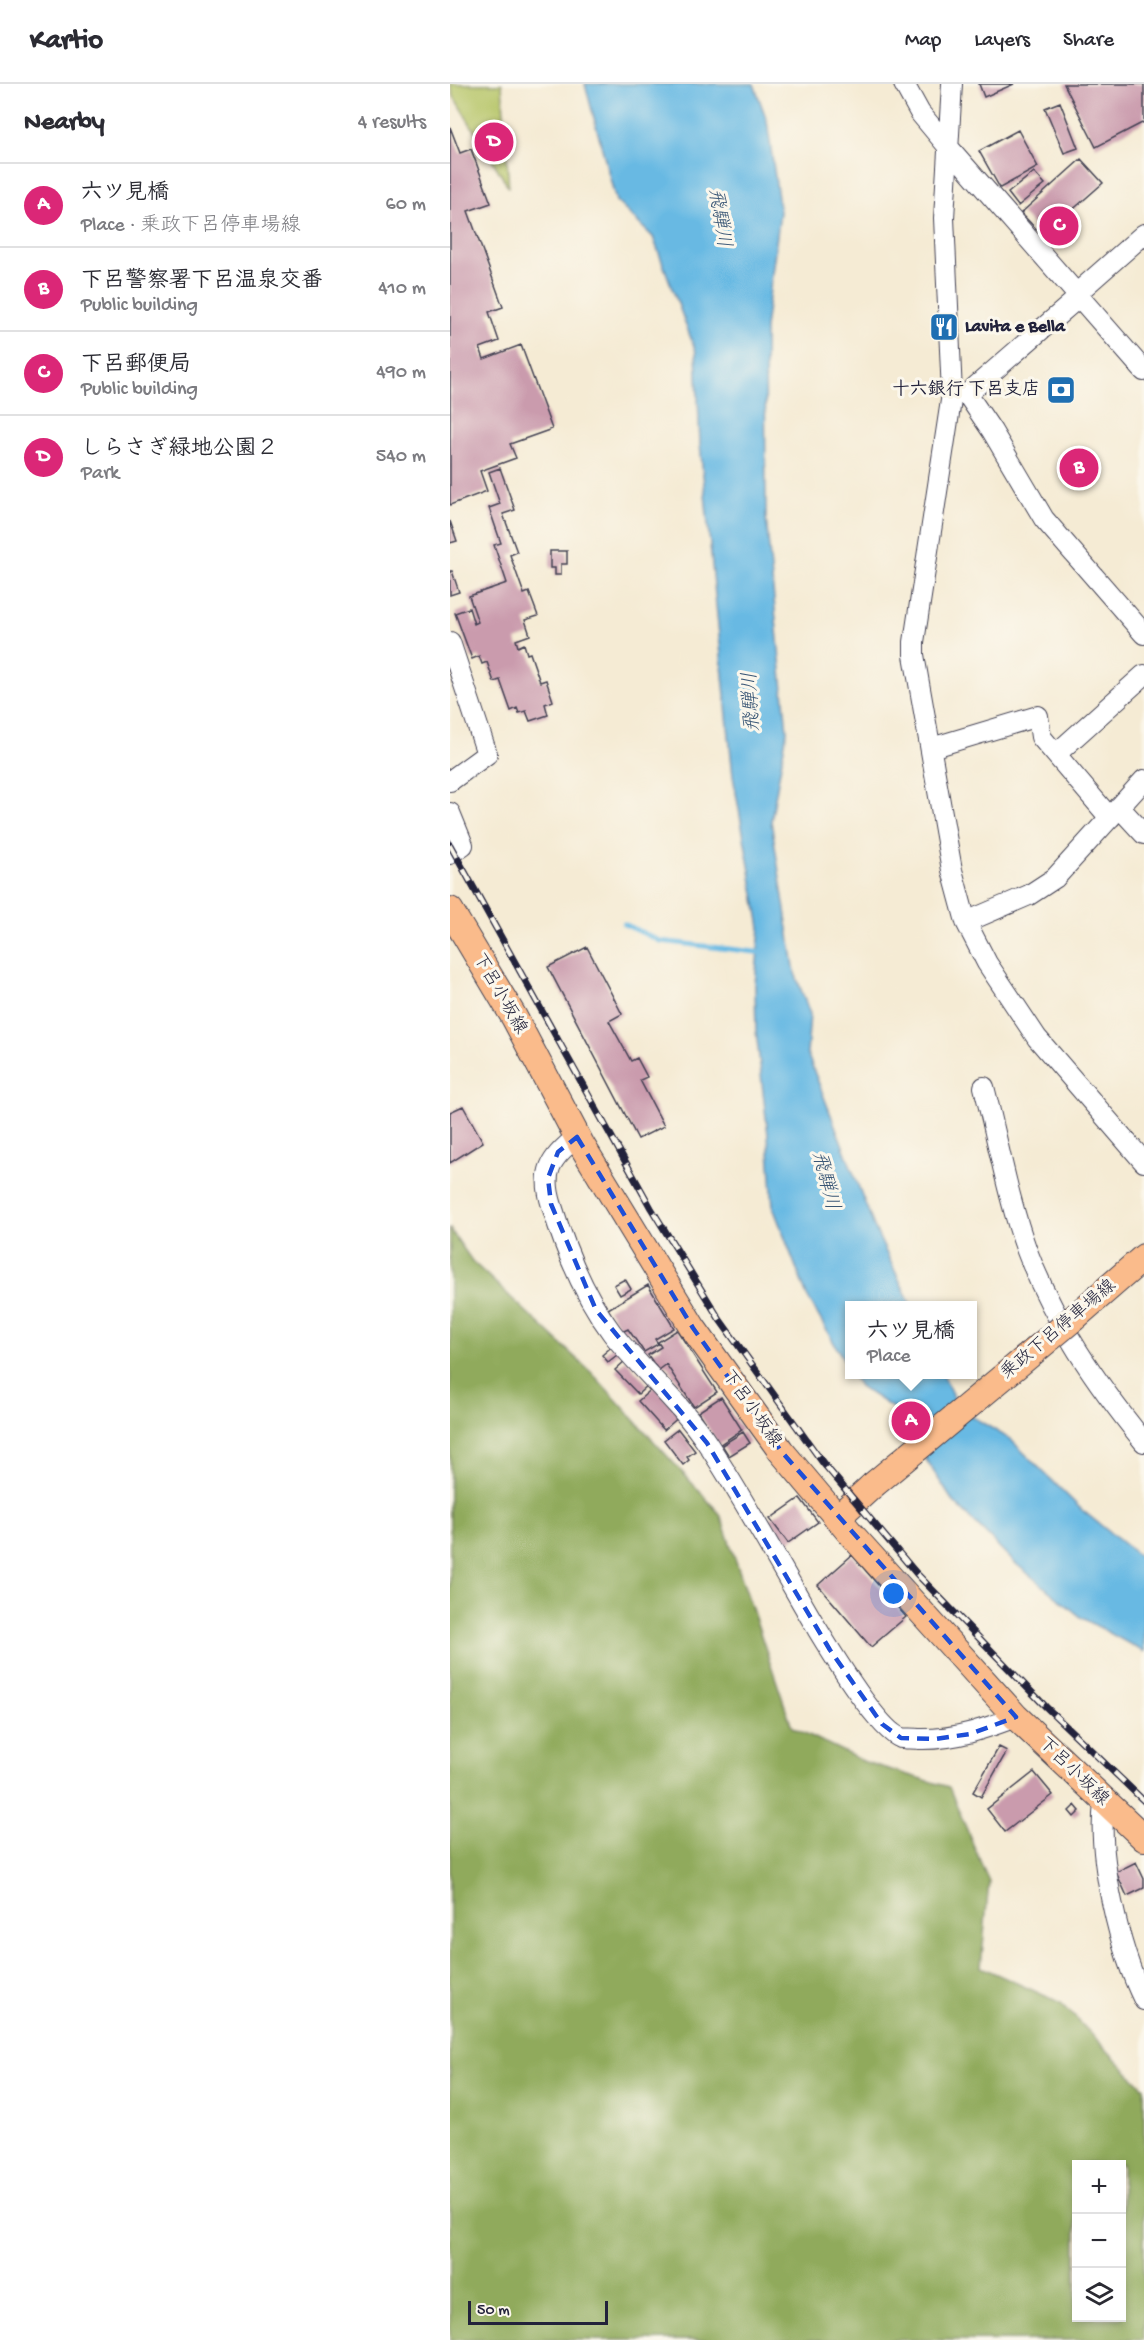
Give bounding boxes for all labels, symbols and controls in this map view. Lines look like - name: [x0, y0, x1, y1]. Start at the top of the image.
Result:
- text: Kartio: [30, 25, 103, 58]
- text: Map: [905, 29, 941, 54]
- text: Layers: [974, 29, 1030, 54]
- text: Share: [1063, 29, 1114, 54]
- text: Nearby: [24, 108, 105, 139]
- text: 4 results: [358, 112, 426, 135]
- pin: D: [474, 120, 513, 164]
- text: 六ツ見橋: [81, 181, 169, 207]
- water label: 飛騨川: [702, 186, 735, 249]
- text: A: [38, 194, 49, 217]
- text: 60 m: [386, 194, 426, 217]
- pin: C: [1040, 204, 1078, 248]
- text: Place · 乗政下呂停車場線: [81, 215, 300, 238]
- text: 下呂警察署下呂温泉交番: [81, 269, 323, 295]
- text: B: [38, 278, 49, 301]
- text: 410 m: [378, 278, 426, 301]
- text: Public building: [81, 295, 198, 318]
- restaurant icon: Lavita e Bella: [928, 311, 960, 343]
- place label: Lavita e Bella: [965, 317, 1066, 338]
- text: 下呂郵便局: [81, 353, 191, 379]
- text: C: [38, 362, 49, 385]
- text: 490 m: [376, 362, 426, 385]
- bank icon: 十六銀行 下呂支店: [1045, 374, 1077, 406]
- text: Public building: [81, 379, 198, 402]
- place label: 十六銀行 下呂支店: [892, 379, 1040, 401]
- text: しらさぎ緑地公園２: [81, 437, 279, 463]
- text: D: [37, 446, 50, 469]
- text: 540 m: [376, 446, 426, 469]
- pin: B: [1060, 446, 1098, 490]
- text: Park: [81, 463, 119, 486]
- water label: 飛騨川: [739, 671, 766, 733]
- street label: 下呂小坂線: [467, 949, 531, 1038]
- water label: 飛騨川: [806, 1149, 843, 1213]
- street label: 乗政下呂停車場線: [996, 1275, 1121, 1384]
- popup: [845, 1301, 977, 1379]
- text: 六ツ見橋: [867, 1320, 955, 1346]
- text: Place: [867, 1346, 911, 1369]
- street label: 下呂小坂線: [717, 1366, 786, 1452]
- pin: A: [892, 1398, 930, 1444]
- your location: [879, 1579, 908, 1608]
- street label: 下呂小坂線: [1033, 1732, 1113, 1811]
- map controls: [1072, 2160, 1126, 2322]
- button: +: [1072, 2160, 1126, 2214]
- button: −: [1072, 2214, 1126, 2268]
- button: layers: [1072, 2268, 1126, 2322]
- scale bar: [468, 2298, 608, 2326]
- text: 50 m: [477, 2302, 510, 2321]

